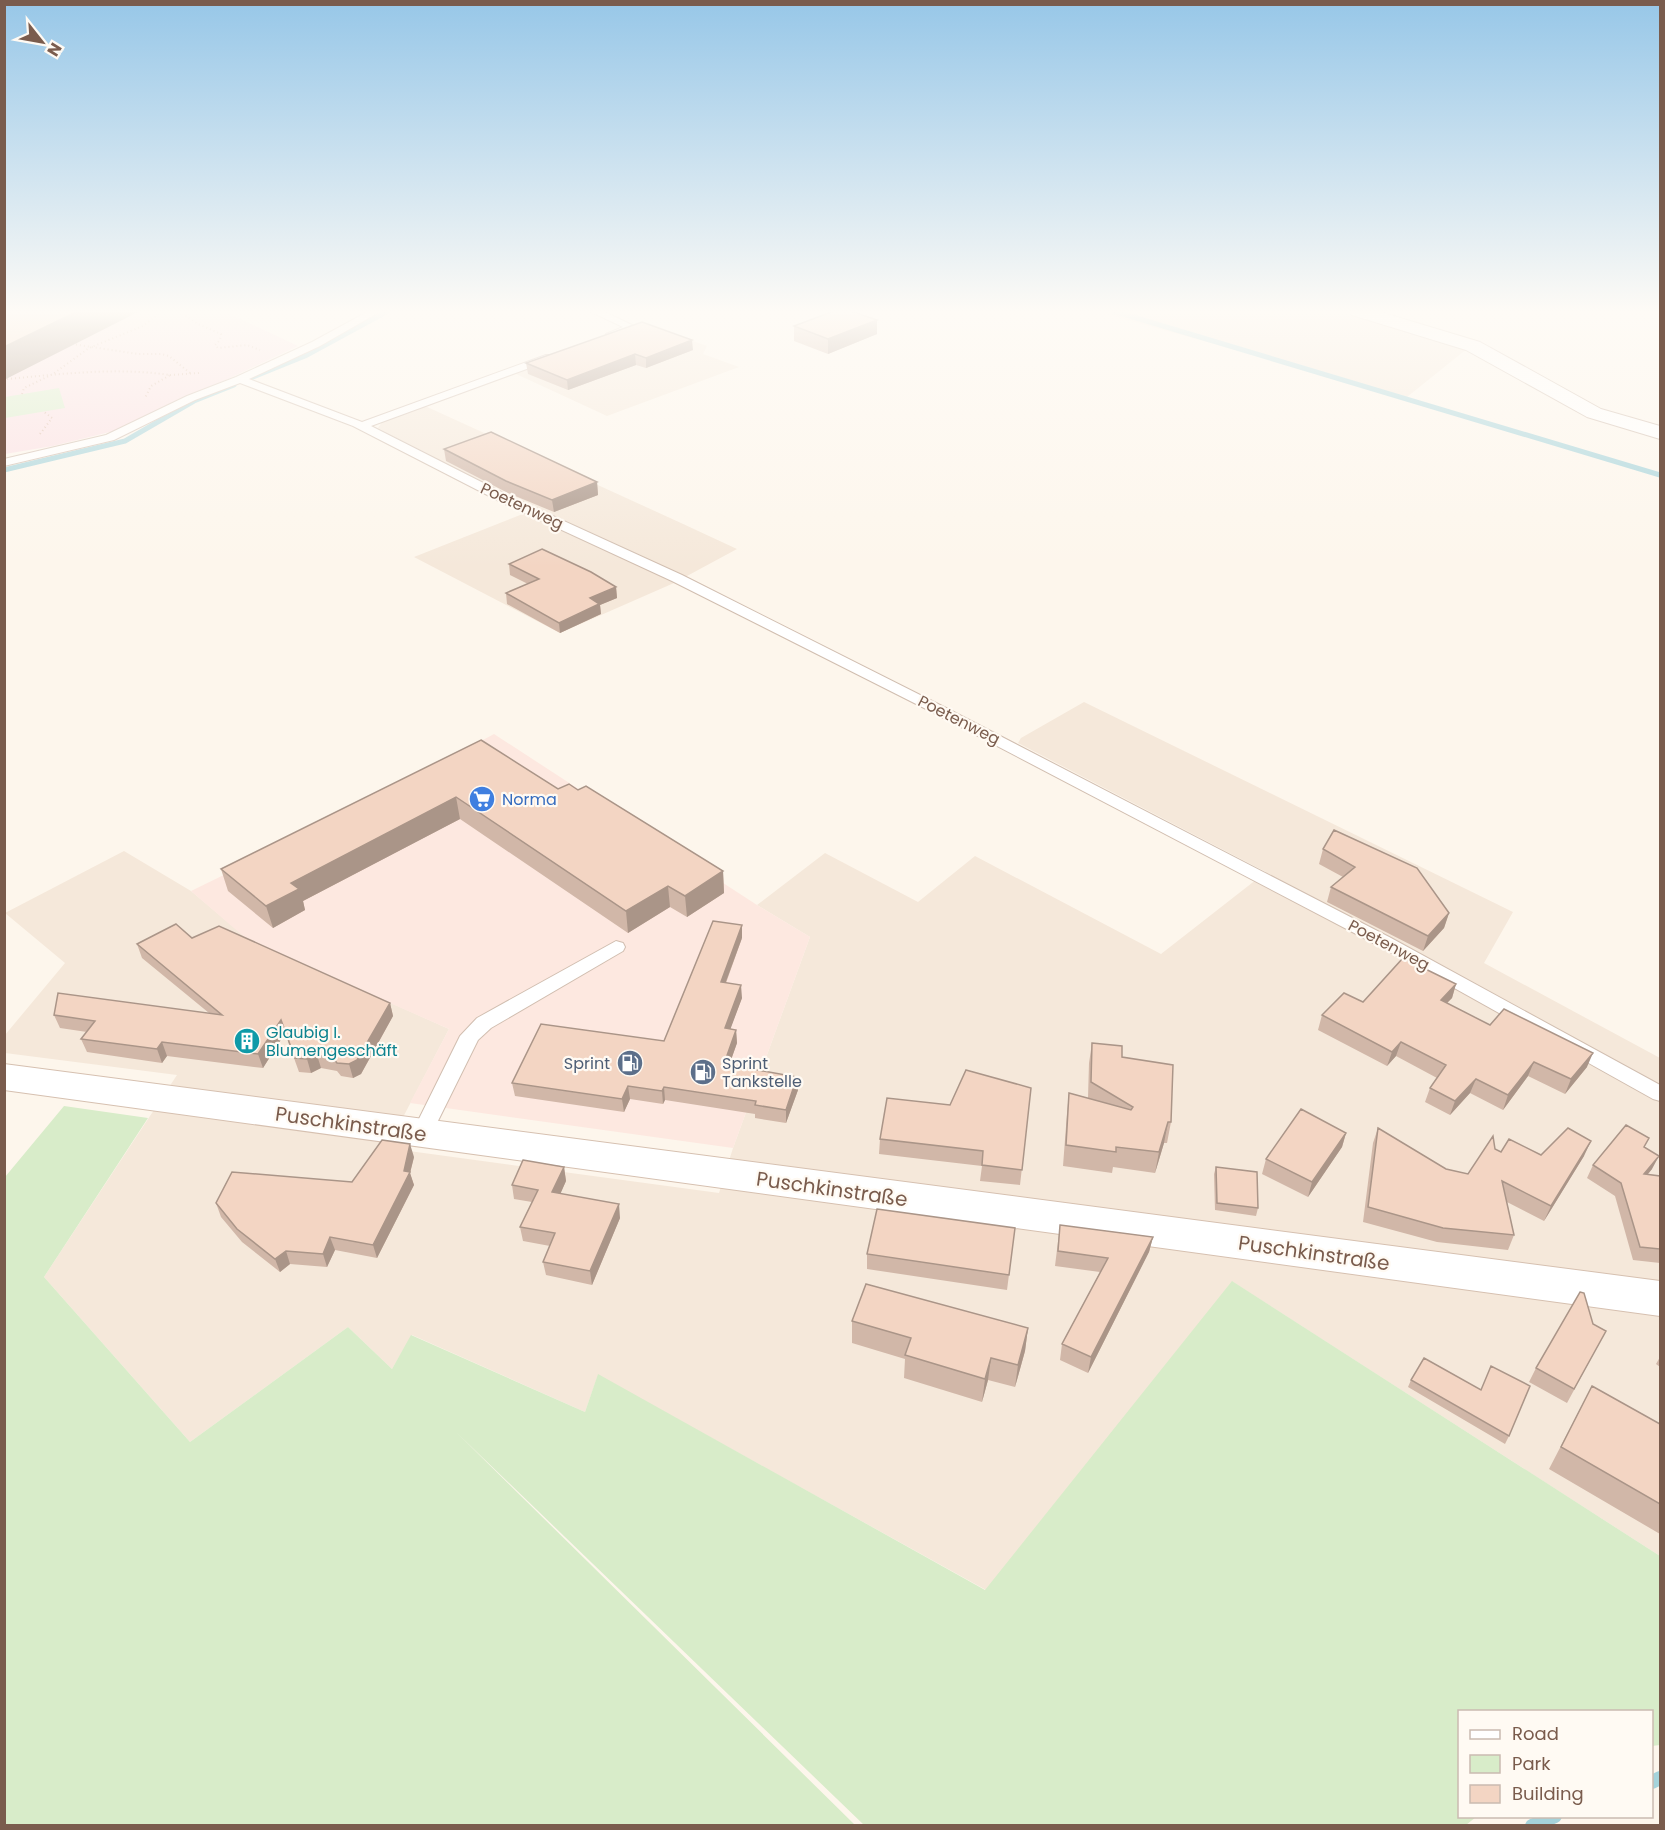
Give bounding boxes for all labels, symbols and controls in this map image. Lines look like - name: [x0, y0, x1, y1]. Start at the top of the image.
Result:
- north arrow: [12, 12, 72, 72]
- text: N: [41, 38, 67, 61]
- street label: Poetenweg: [477, 477, 567, 535]
- street label: Poetenweg: [914, 689, 1004, 751]
- supermarket icon: Norma: [467, 784, 497, 814]
- place label: Norma: [502, 788, 557, 811]
- street label: Poetenweg: [1344, 914, 1434, 976]
- place label: Glaubig I. Blumengeschäft: [266, 1021, 398, 1062]
- building icon: Glaubig I. Blumengeschäft: [232, 1026, 262, 1056]
- fuel station icon: Sprint: [615, 1048, 645, 1078]
- place label: Sprint: [564, 1052, 610, 1075]
- place label: Sprint Tankstelle: [722, 1052, 802, 1093]
- fuel station icon: Sprint Tankstelle: [688, 1057, 718, 1087]
- street label: Puschkinstraße: [274, 1100, 428, 1148]
- street label: Puschkinstraße: [755, 1165, 909, 1213]
- street label: Puschkinstraße: [1237, 1229, 1391, 1277]
- legend: [1458, 1710, 1653, 1818]
- text: Road: [1512, 1721, 1559, 1746]
- text: Park: [1512, 1751, 1551, 1776]
- text: Building: [1512, 1781, 1584, 1806]

